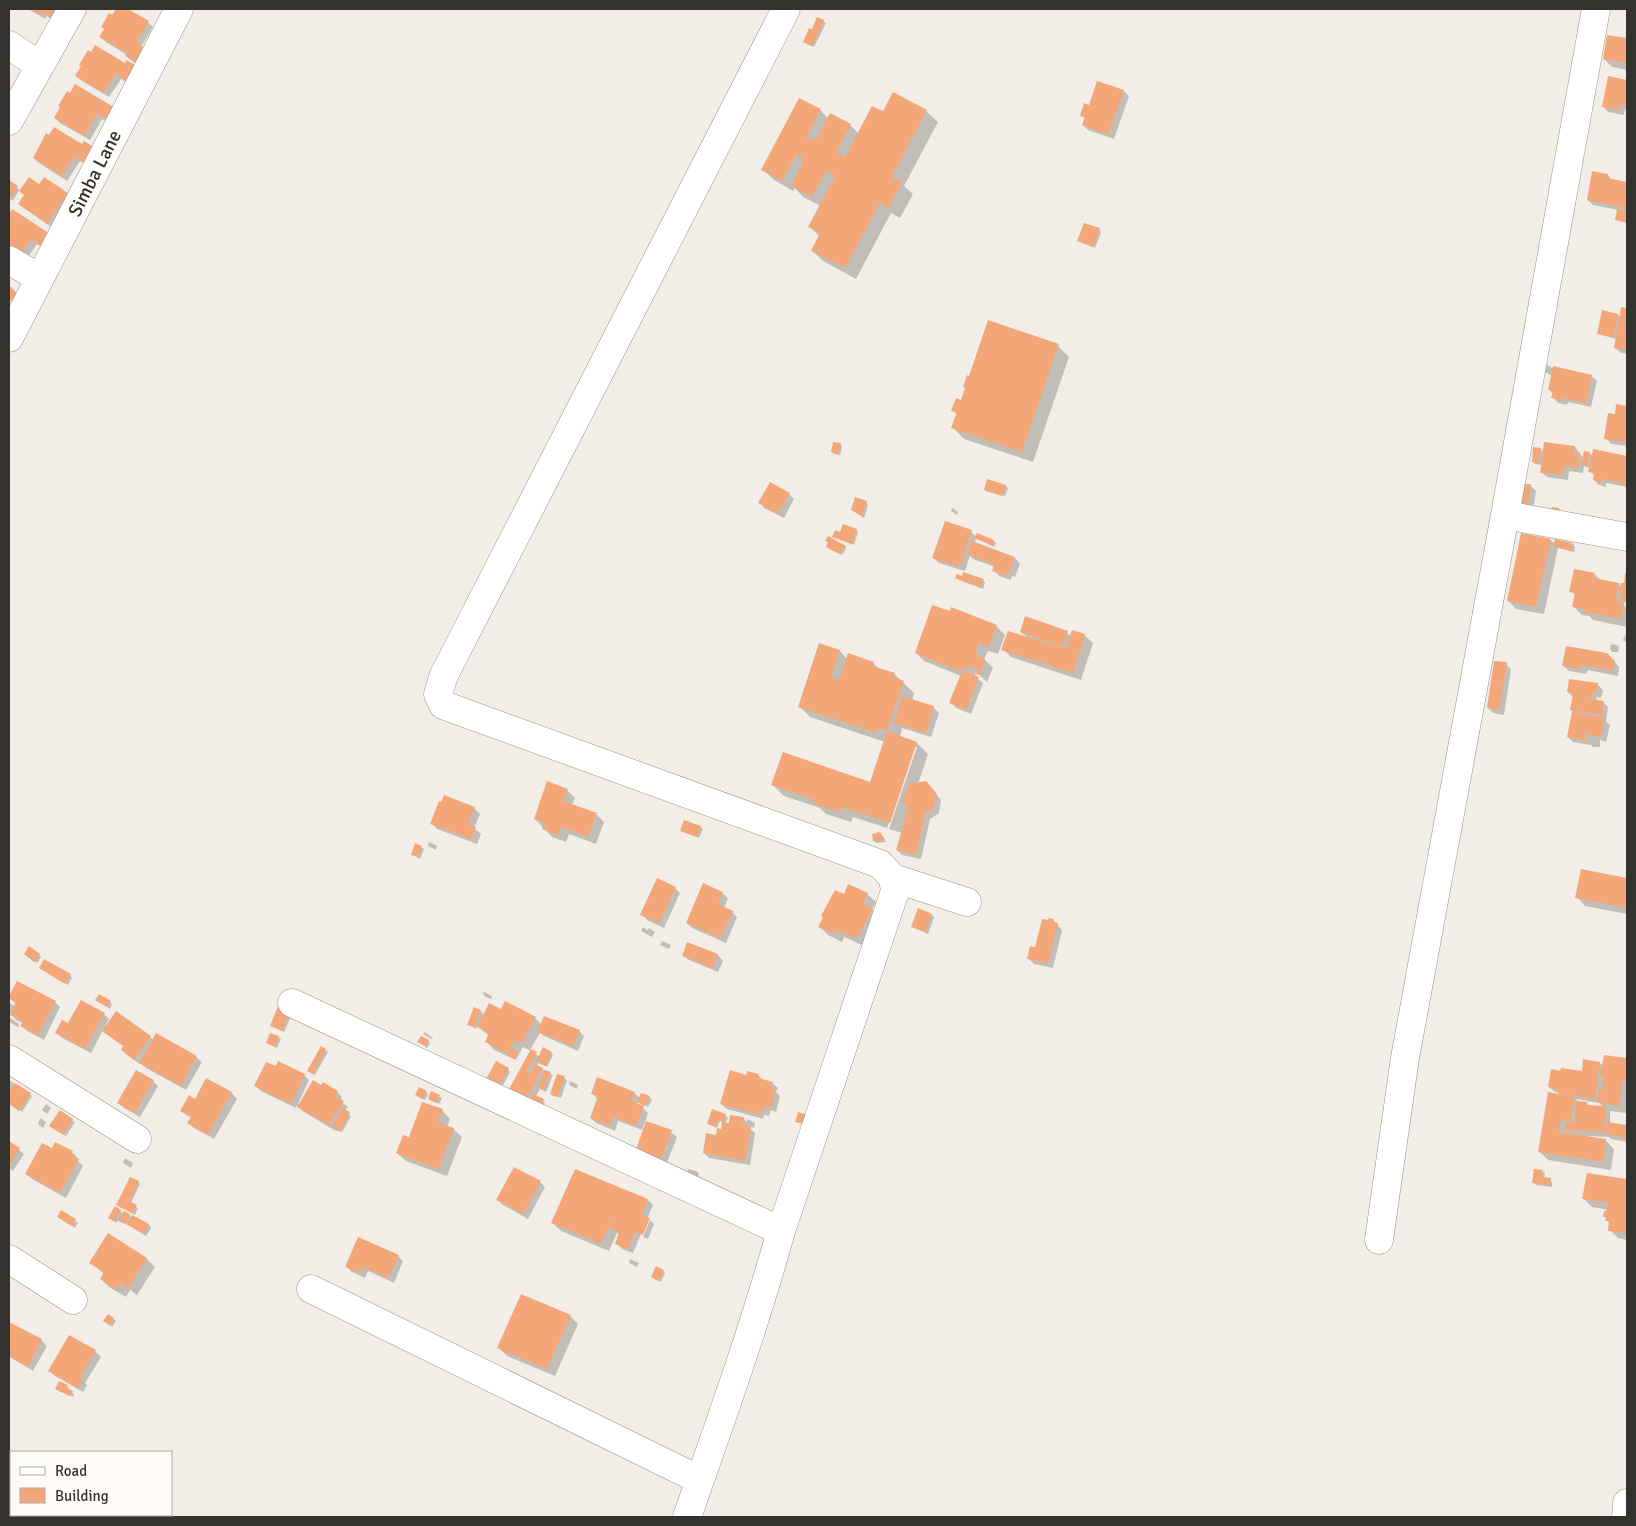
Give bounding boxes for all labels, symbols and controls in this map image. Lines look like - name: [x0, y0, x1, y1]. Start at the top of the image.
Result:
- street label: Simba Lane: [63, 126, 127, 221]
- legend: [10, 1451, 172, 1516]
- text: Road: [55, 1462, 87, 1480]
- text: Building: [55, 1487, 109, 1505]

